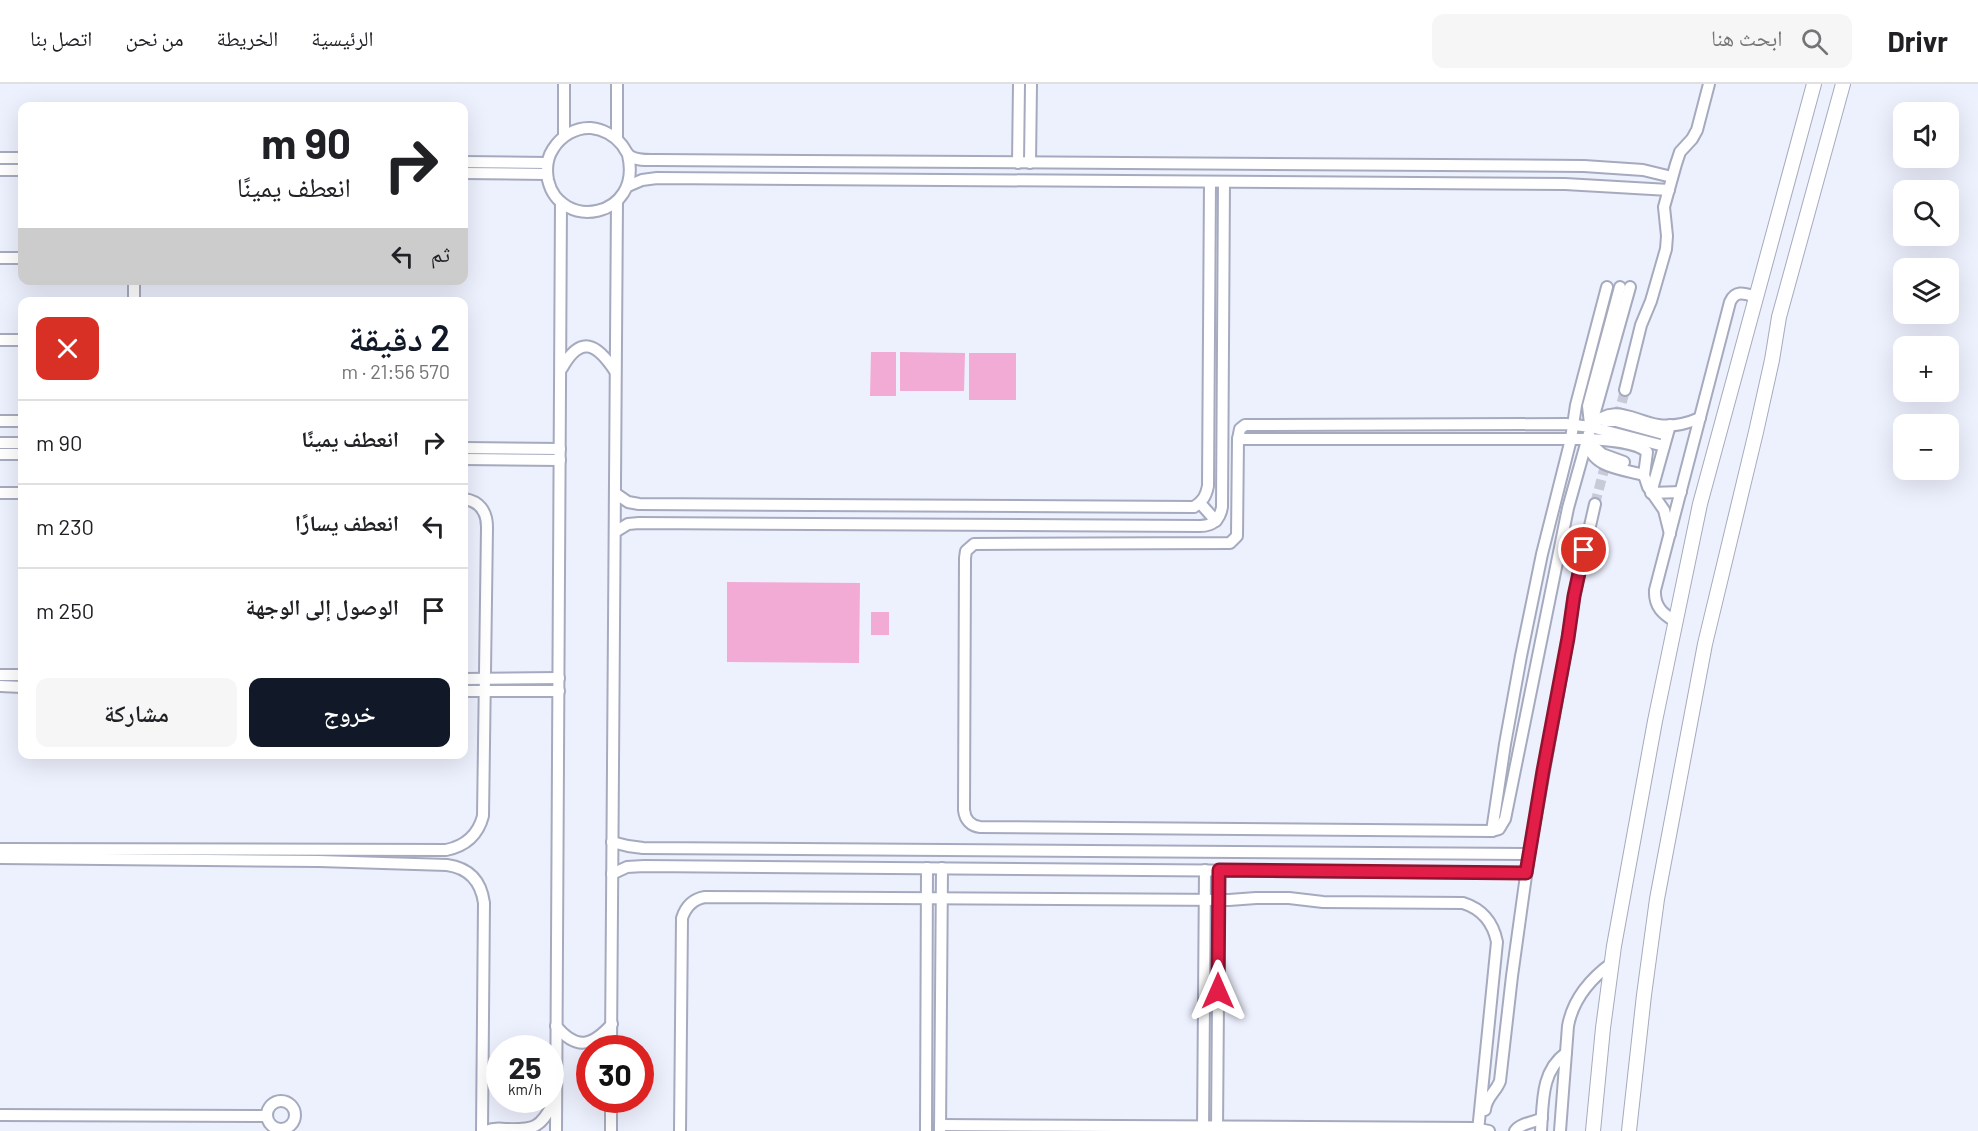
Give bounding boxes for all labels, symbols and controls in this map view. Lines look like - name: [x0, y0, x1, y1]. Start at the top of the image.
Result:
- search box: [1432, 14, 1852, 68]
- text: ابحث هنا: [1711, 24, 1783, 50]
- text: Drivr: [1888, 24, 1948, 58]
- text: اتصل بنا: [30, 25, 92, 50]
- text: من نحن: [125, 25, 183, 50]
- text: الخريطة: [216, 25, 278, 50]
- text: الرئيسية: [311, 25, 374, 50]
- icon: search: [1798, 25, 1831, 58]
- map controls: [1893, 102, 1959, 480]
- button: sound: [1893, 102, 1959, 168]
- text: 90 m: [261, 117, 351, 167]
- icon: right: [372, 126, 450, 204]
- text: انعطف يمينًا: [237, 170, 351, 202]
- button: search: [1893, 180, 1959, 246]
- icon: left: [386, 240, 419, 273]
- text: ثم: [431, 240, 450, 266]
- button: layers: [1893, 258, 1959, 324]
- text: 2 دقيقة: [348, 315, 450, 358]
- button: close: [36, 317, 99, 380]
- button: +: [1893, 336, 1959, 402]
- text: 570 m · 21:56: [341, 359, 450, 383]
- button: −: [1893, 414, 1959, 480]
- text: انعطف يمينًا: [301, 425, 399, 451]
- icon: right: [417, 426, 450, 459]
- text: 90 m: [36, 429, 83, 455]
- text: انعطف يسارًا: [295, 509, 399, 535]
- icon: left: [417, 510, 450, 543]
- text: 230 m: [36, 513, 94, 539]
- pin: [1558, 524, 1609, 575]
- icon: arrive: [1567, 533, 1600, 566]
- text: الوصول إلى الوجهة: [246, 593, 399, 619]
- icon: arrive: [417, 594, 450, 627]
- text: 250 m: [36, 597, 94, 623]
- button: مشاركة: [36, 678, 237, 747]
- button: خروج: [249, 678, 450, 747]
- position arrow: [1186, 959, 1250, 1023]
- speed limit sign: 30: [576, 1035, 654, 1113]
- text: 25: [509, 1049, 541, 1085]
- text: km/h: [508, 1080, 542, 1098]

